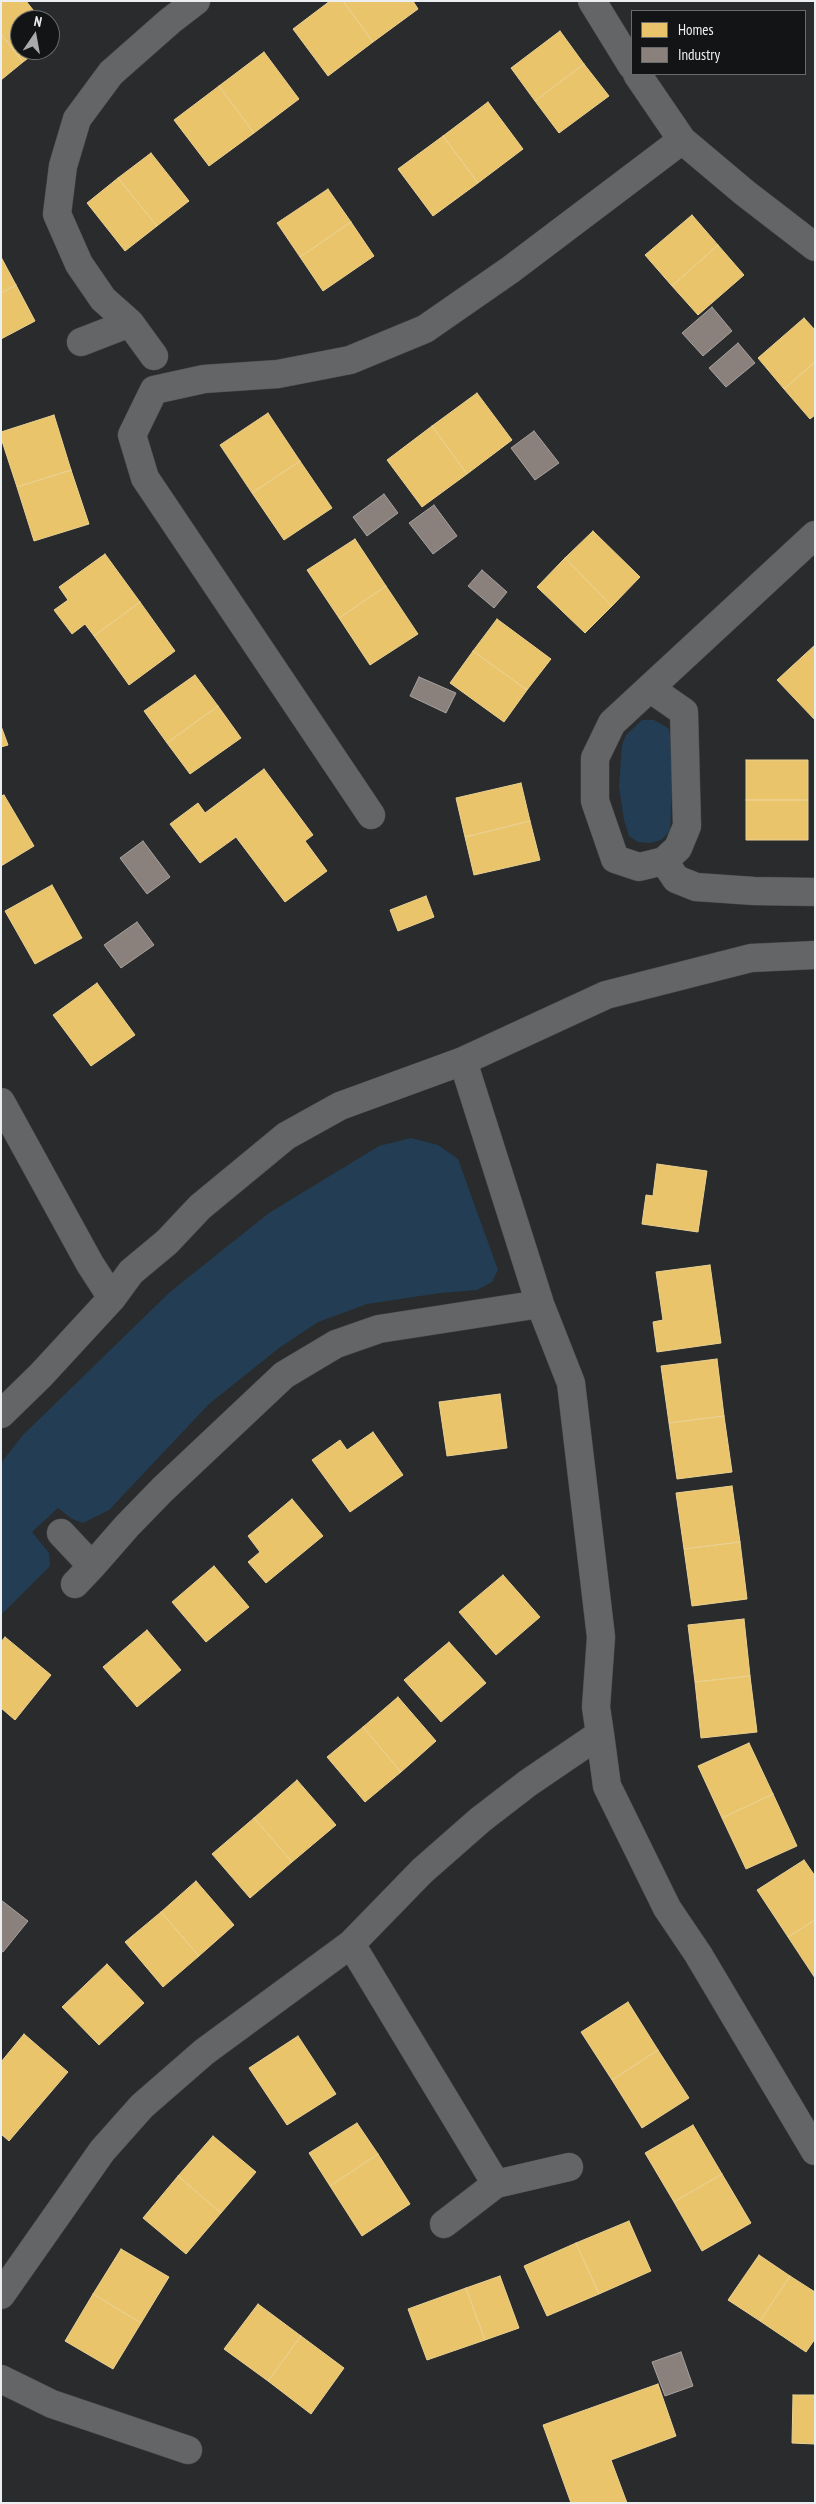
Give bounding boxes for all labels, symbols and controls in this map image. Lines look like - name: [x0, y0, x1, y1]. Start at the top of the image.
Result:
- north arrow: [10, 10, 60, 60]
- legend: [631, 10, 806, 75]
- text: N: [32, 12, 43, 31]
- text: Homes: [678, 20, 714, 39]
- text: Industry: [678, 45, 720, 64]

